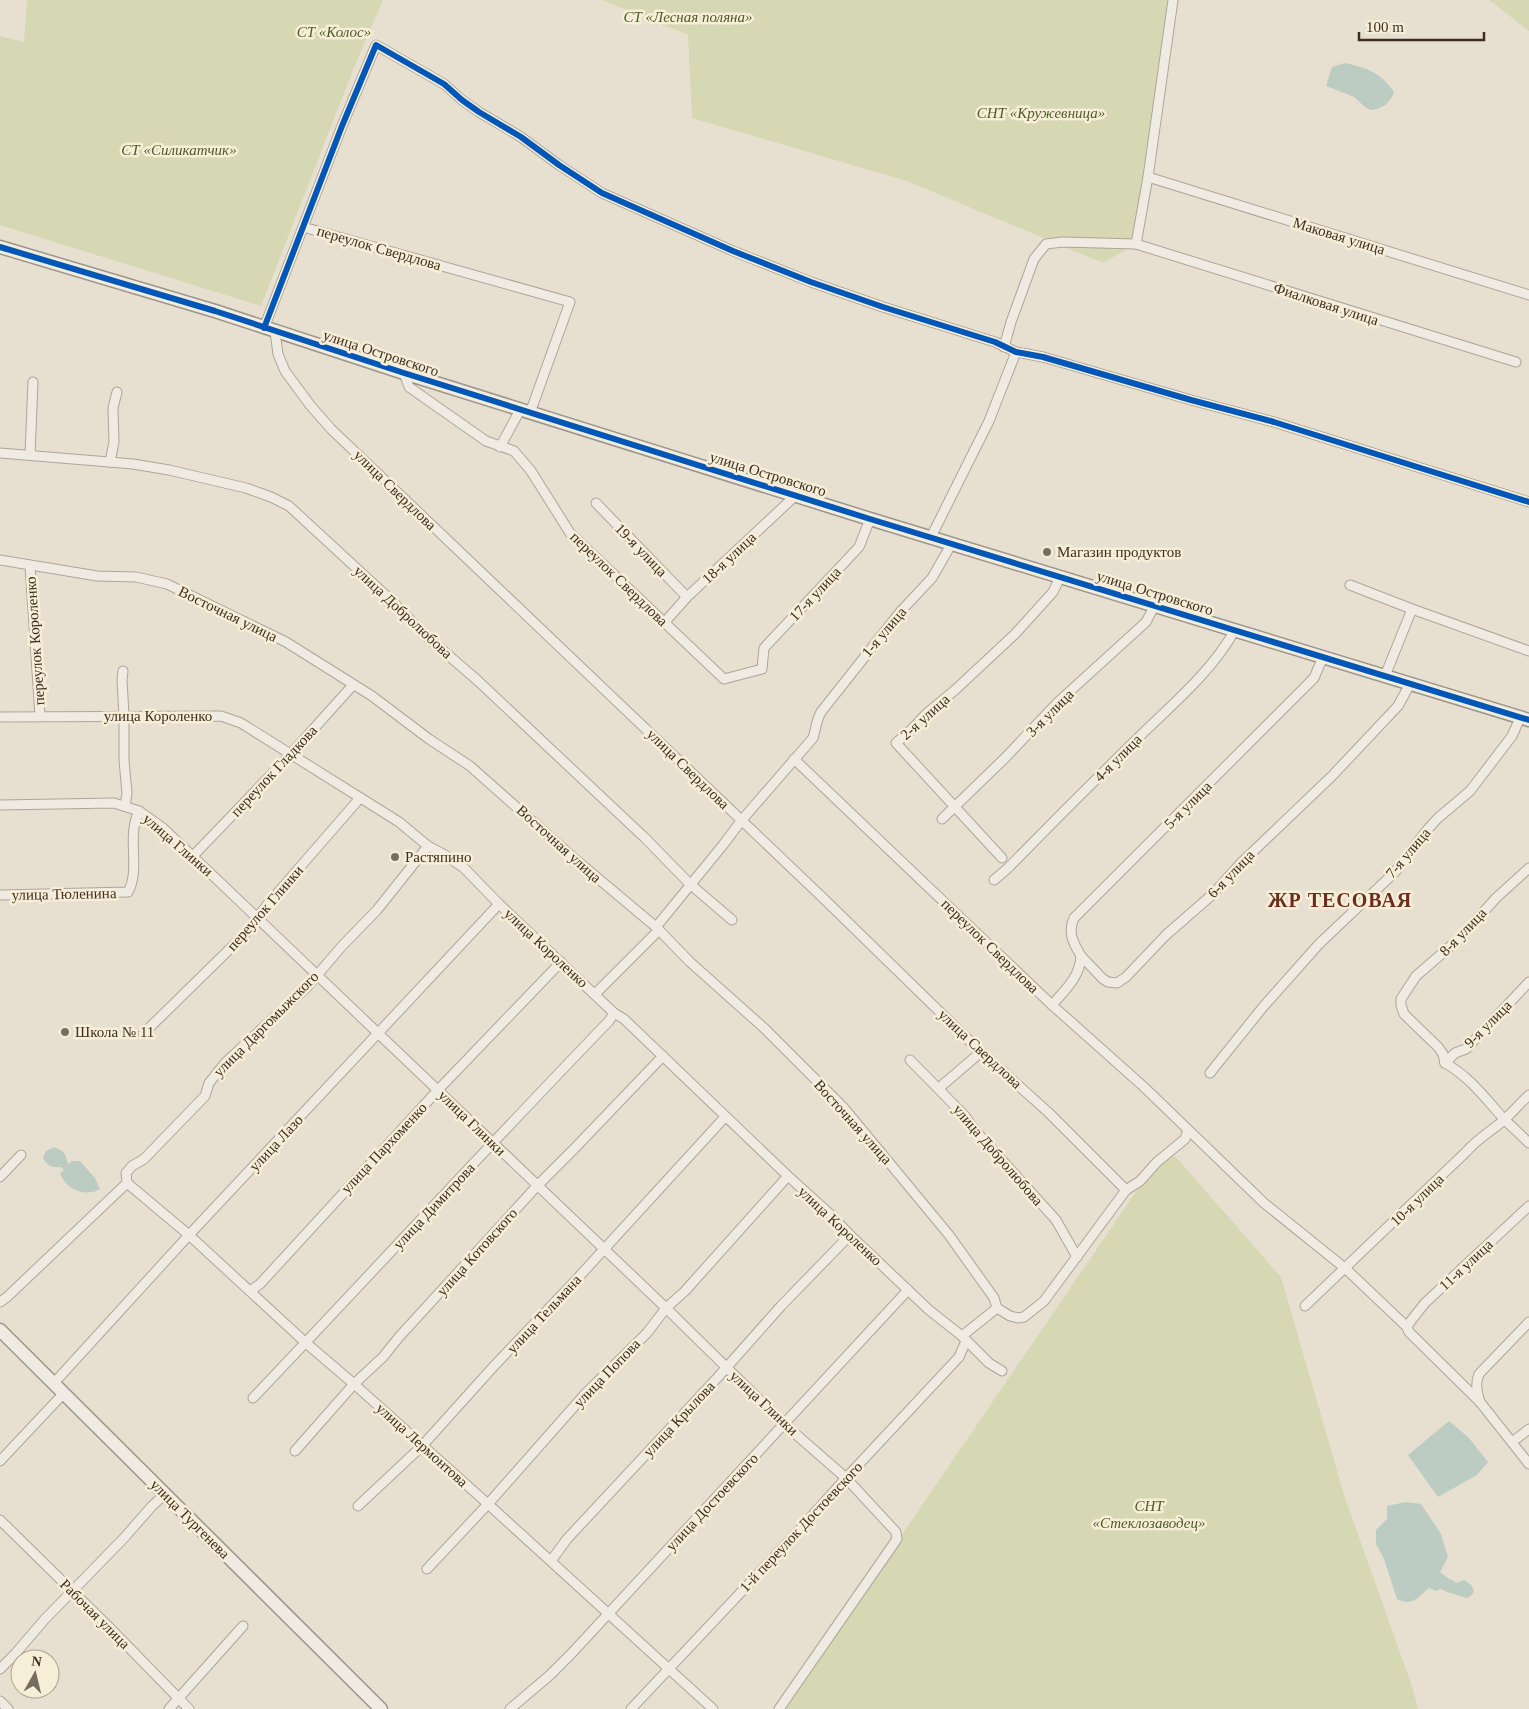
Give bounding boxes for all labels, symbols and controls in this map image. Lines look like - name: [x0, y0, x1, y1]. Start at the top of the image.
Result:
- park label: СТ «Лесная поляна»: [623, 9, 753, 25]
- scale bar: [1359, 10, 1484, 42]
- text: 100 m: [1366, 19, 1404, 35]
- park label: СТ «Колос»: [297, 24, 371, 40]
- park label: СНТ «Кружевница»: [977, 105, 1105, 121]
- park label: СТ «Силикатчик»: [121, 142, 237, 158]
- street label: Маковая улица: [1291, 214, 1387, 258]
- street label: переулок Свердлова: [315, 223, 443, 273]
- street label: Фиалковая улица: [1271, 279, 1381, 329]
- street label: улица Островского: [321, 327, 441, 379]
- street label: улица Свердлова: [351, 447, 440, 533]
- street label: улица Островского: [708, 449, 828, 499]
- street label: 19-я улица: [612, 520, 670, 580]
- street label: переулок Свердлова: [567, 529, 671, 630]
- street label: 18-я улица: [699, 529, 759, 587]
- place label: Магазин продуктов: [1057, 544, 1181, 560]
- marker: Магазин продуктов: [1041, 546, 1053, 558]
- street label: улица Добролюбова: [351, 562, 456, 662]
- street label: 17-я улица: [786, 564, 844, 624]
- street label: улица Островского: [1095, 568, 1215, 618]
- street label: переулок Короленко: [23, 576, 47, 706]
- street label: Восточная улица: [176, 583, 280, 645]
- street label: 1-я улица: [859, 604, 910, 660]
- street label: 3-я улица: [1023, 686, 1077, 740]
- street label: 2-я улица: [897, 691, 953, 743]
- street label: улица Короленко: [104, 708, 212, 724]
- street label: переулок Гладкова: [228, 722, 320, 820]
- street label: улица Свердлова: [644, 726, 733, 812]
- street label: 4-я улица: [1091, 731, 1145, 785]
- street label: 5-я улица: [1161, 778, 1215, 832]
- street label: Восточная улица: [514, 802, 605, 886]
- street label: улица Глинки: [140, 810, 216, 880]
- street label: 7-я улица: [1383, 825, 1434, 881]
- street label: 6-я улица: [1204, 847, 1258, 901]
- place label: Растяпино: [405, 849, 472, 865]
- marker: Растяпино: [389, 851, 401, 863]
- street label: переулок Глинки: [224, 862, 306, 954]
- street label: улица Тюленина: [11, 885, 117, 903]
- district label: ЖР ТЕСОВАЯ: [1268, 889, 1412, 911]
- street label: переулок Свердлова: [938, 896, 1042, 997]
- street label: улица Короленко: [501, 905, 591, 991]
- street label: 8-я улица: [1436, 905, 1490, 959]
- street label: улица Даргомыжского: [210, 968, 322, 1080]
- street label: 9-я улица: [1461, 997, 1515, 1051]
- street label: улица Свердлова: [935, 1006, 1025, 1092]
- place label: Школа № 11: [75, 1024, 154, 1040]
- marker: Школа № 11: [59, 1026, 71, 1038]
- street label: Восточная улица: [811, 1077, 895, 1168]
- street label: улица Глинки: [435, 1087, 509, 1159]
- street label: улица Пархоменко: [338, 1099, 430, 1197]
- street label: улица Добролюбова: [950, 1101, 1046, 1209]
- street label: улица Лазо: [246, 1112, 306, 1174]
- street label: улица Димитрова: [390, 1159, 478, 1252]
- street label: 10-я улица: [1387, 1171, 1447, 1229]
- street label: улица Короленко: [795, 1183, 885, 1269]
- street label: улица Котовского: [434, 1205, 520, 1299]
- street label: 11-я улица: [1436, 1236, 1496, 1294]
- street label: улица Тельмана: [504, 1271, 585, 1356]
- street label: улица Попова: [571, 1335, 644, 1410]
- street label: улица Глинки: [727, 1367, 801, 1439]
- street label: улица Крылова: [640, 1378, 718, 1460]
- street label: улица Лермонтова: [373, 1400, 471, 1490]
- street label: улица Достоевского: [663, 1450, 761, 1554]
- street label: 1-й переулок Достоевского: [736, 1459, 866, 1595]
- street label: улица Тургенева: [147, 1476, 233, 1562]
- park label: СНТ «Стеклозаводец»: [1093, 1498, 1205, 1531]
- street label: Рабочая улица: [57, 1576, 133, 1652]
- north arrow: [10, 1649, 60, 1699]
- text: N: [31, 1653, 43, 1670]

